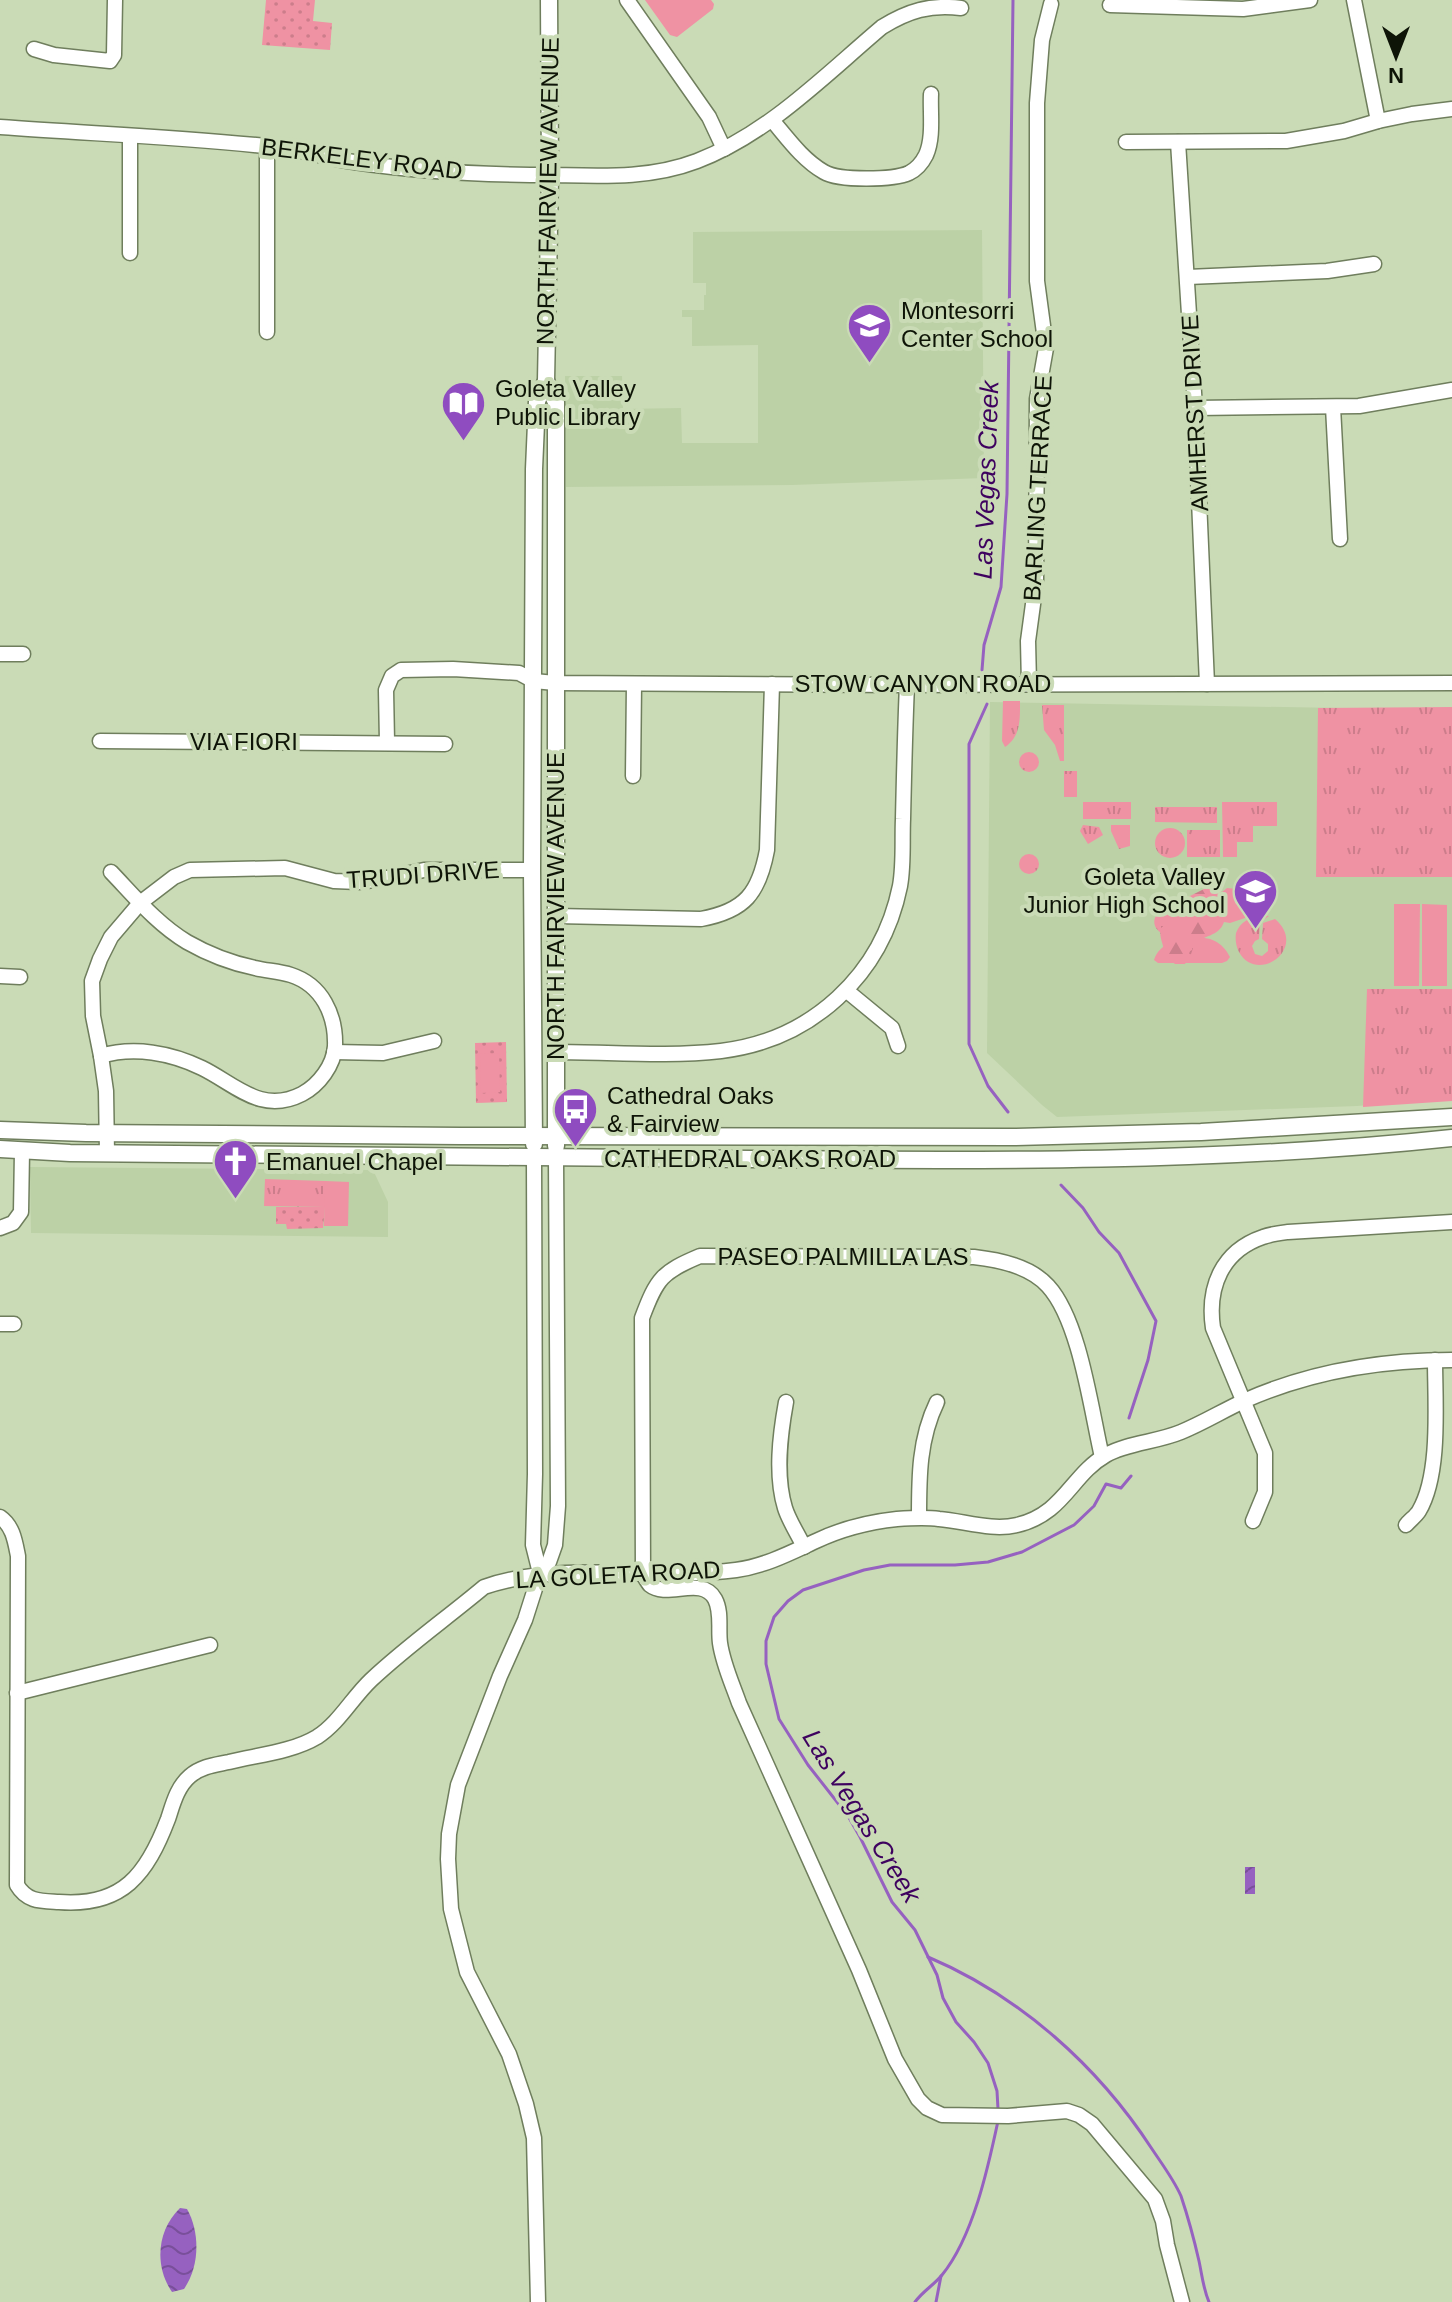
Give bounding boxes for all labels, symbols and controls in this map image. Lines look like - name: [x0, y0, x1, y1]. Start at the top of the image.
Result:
- north arrow: [1356, 16, 1436, 96]
- street label: NORTH FAIRVIEW AVENUE: [531, 37, 564, 345]
- text: N: [1388, 63, 1404, 88]
- street label: BERKELEY ROAD: [260, 133, 464, 184]
- place label: Montesorri Center School: [901, 297, 1053, 352]
- school or university icon: Montesorri Center School: [846, 301, 894, 364]
- street label: AMHERST DRIVE: [1176, 314, 1213, 512]
- street label: BARLING TERRACE: [1018, 374, 1057, 602]
- place label: Goleta Valley Public Library: [495, 375, 640, 430]
- water label: Las Vegas Creek: [968, 378, 1005, 580]
- library icon: Goleta Valley Public Library: [440, 379, 488, 442]
- street label: STOW CANYON ROAD: [795, 670, 1051, 697]
- street label: VIA FIORI: [190, 728, 298, 755]
- street label: NORTH FAIRVIEW AVENUE: [542, 752, 569, 1060]
- street label: TRUDI DRIVE: [346, 856, 500, 893]
- place label: Goleta Valley Junior High School: [1024, 863, 1225, 918]
- school or university icon: Goleta Valley Junior High School: [1232, 867, 1280, 930]
- place label: Cathedral Oaks & Fairview: [607, 1082, 774, 1137]
- bus stop icon: Cathedral Oaks & Fairview: [552, 1086, 600, 1149]
- church icon: Emanuel Chapel: [211, 1138, 259, 1201]
- street label: CATHEDRAL OAKS ROAD: [604, 1145, 896, 1172]
- place label: Emanuel Chapel: [266, 1148, 443, 1175]
- street label: PASEO PALMILLA LAS: [717, 1243, 969, 1270]
- street label: LA GOLETA ROAD: [515, 1556, 721, 1593]
- water label: Las Vegas Creek: [797, 1724, 928, 1910]

